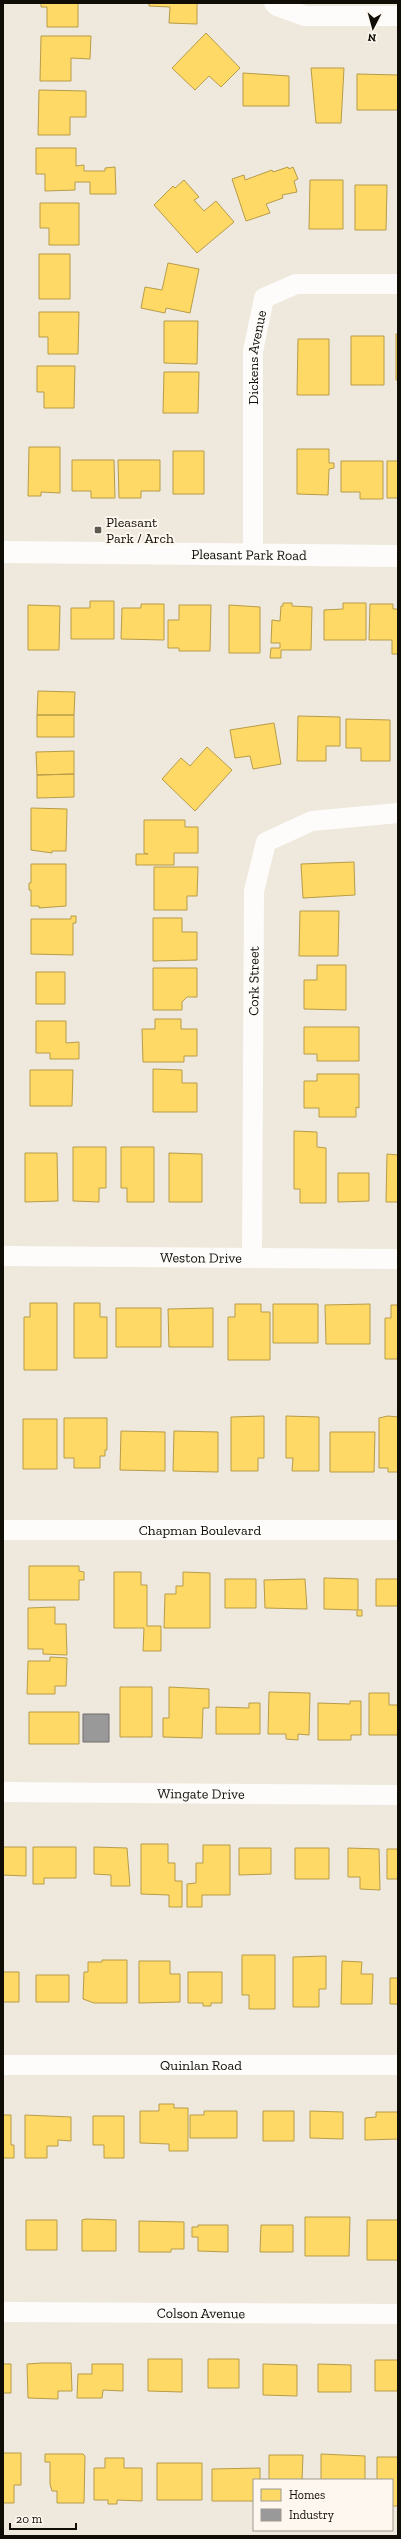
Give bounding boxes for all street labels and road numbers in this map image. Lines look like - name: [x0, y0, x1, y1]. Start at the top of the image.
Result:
- street label: Dickens Avenue: [245, 308, 270, 405]
- street label: Pleasant Park Road: [191, 546, 307, 564]
- street label: Cork Street: [245, 945, 263, 1016]
- street label: Weston Drive: [160, 1249, 242, 1267]
- street label: Chapman Boulevard: [139, 1522, 262, 1539]
- street label: Wingate Drive: [157, 1785, 245, 1803]
- street label: Quinlan Road: [160, 2057, 242, 2074]
- street label: Colson Avenue: [157, 2305, 246, 2322]

